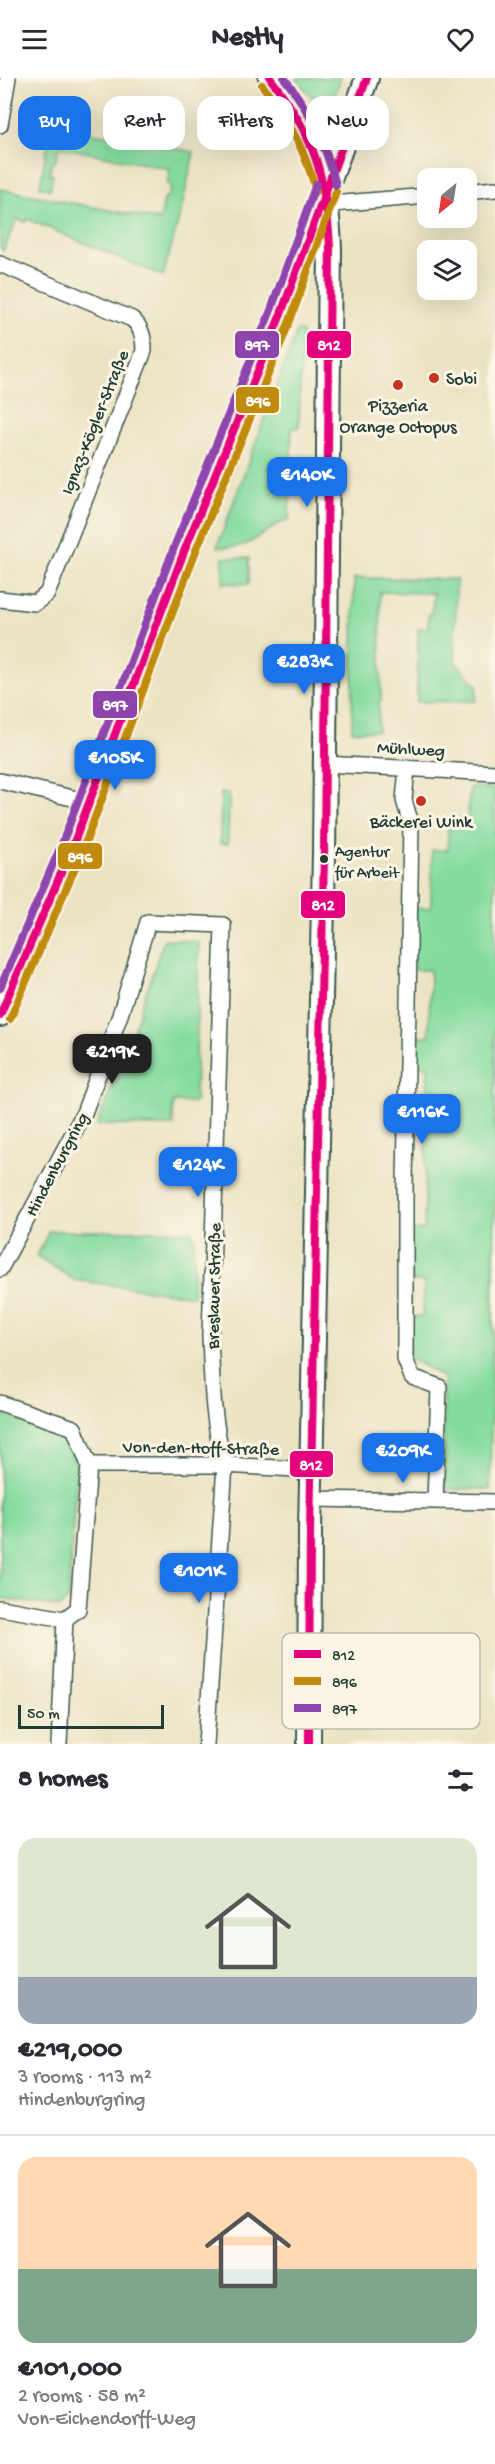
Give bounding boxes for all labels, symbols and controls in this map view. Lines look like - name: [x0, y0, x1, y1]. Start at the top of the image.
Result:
- icon: menu: [18, 23, 51, 56]
- text: Nestly: [212, 23, 283, 55]
- icon: heart: [444, 23, 477, 56]
- chip: Buy: [18, 96, 91, 150]
- chip: Rent: [103, 96, 185, 150]
- chip: Filters: [197, 96, 294, 150]
- chip: New: [306, 96, 389, 150]
- north arrow: [417, 168, 477, 228]
- map controls: [417, 168, 477, 300]
- button: layers: [417, 240, 477, 300]
- line badge: 897: [234, 330, 280, 359]
- line badge: 812: [306, 330, 352, 359]
- text: 897: [244, 338, 270, 357]
- text: 812: [317, 338, 341, 357]
- street label: Ignaz-Kögler-Straße: [58, 347, 135, 498]
- place label: Sobi: [446, 370, 477, 391]
- marker: Sobi: [427, 371, 441, 385]
- marker: Pizzeria Orange Octopus: [391, 378, 405, 392]
- line badge: 896: [235, 386, 280, 414]
- text: 896: [246, 394, 271, 413]
- place label: Pizzeria Orange Octopus: [339, 397, 458, 439]
- pin: €140K: [265, 457, 349, 508]
- text: €140K: [281, 465, 333, 488]
- pin: €283K: [262, 644, 346, 695]
- text: €283K: [277, 652, 331, 675]
- line badge: 897: [92, 690, 138, 719]
- text: 897: [102, 698, 128, 717]
- street label: Mühlweg: [376, 738, 445, 763]
- pin: €105K: [73, 740, 157, 791]
- text: €105K: [89, 748, 141, 771]
- marker: Bäckerei Wink: [414, 794, 428, 808]
- place label: Bäckerei Wink: [369, 813, 474, 834]
- line badge: 896: [57, 842, 103, 870]
- place label: Agentur für Arbeit: [334, 844, 400, 884]
- text: 896: [68, 850, 93, 869]
- marker: Agentur für Arbeit: [318, 853, 330, 865]
- line badge: 812: [300, 890, 346, 919]
- text: 812: [311, 898, 335, 917]
- pin: €219K: [70, 1034, 154, 1085]
- text: €219K: [87, 1042, 137, 1065]
- pin: €116K: [380, 1094, 464, 1145]
- text: €116K: [397, 1102, 447, 1125]
- street label: Hindenburgring: [22, 1110, 94, 1221]
- pin: €124K: [156, 1147, 240, 1198]
- text: €124K: [173, 1155, 223, 1178]
- street label: Breslauer Straße: [204, 1222, 227, 1350]
- pin: €209K: [361, 1433, 445, 1484]
- street label: Von-den-Hoff-Straße: [122, 1438, 280, 1461]
- text: €209K: [376, 1441, 430, 1464]
- line badge: 812: [289, 1450, 334, 1478]
- text: 812: [299, 1458, 323, 1477]
- pin: €101K: [157, 1553, 241, 1604]
- text: €101K: [174, 1561, 224, 1584]
- legend: [282, 1633, 480, 1729]
- text: 812: [332, 1648, 355, 1667]
- text: 896: [332, 1675, 358, 1694]
- scale bar: [18, 1702, 164, 1730]
- text: 897: [332, 1702, 358, 1721]
- text: 50 m: [27, 1706, 60, 1725]
- icon: filters: [444, 1764, 477, 1797]
- text: 8 homes: [18, 1765, 107, 1796]
- icon: home: [194, 1877, 302, 1985]
- text: €219,000: [18, 2036, 122, 2067]
- text: 3 rooms · 113 m²: [18, 2067, 152, 2090]
- text: Hindenburgring: [18, 2090, 146, 2113]
- icon: home: [194, 2196, 302, 2304]
- text: €101,000: [18, 2355, 122, 2386]
- text: 2 rooms · 58 m²: [18, 2386, 146, 2409]
- text: Von-Eichendorff-Weg: [18, 2409, 196, 2432]

